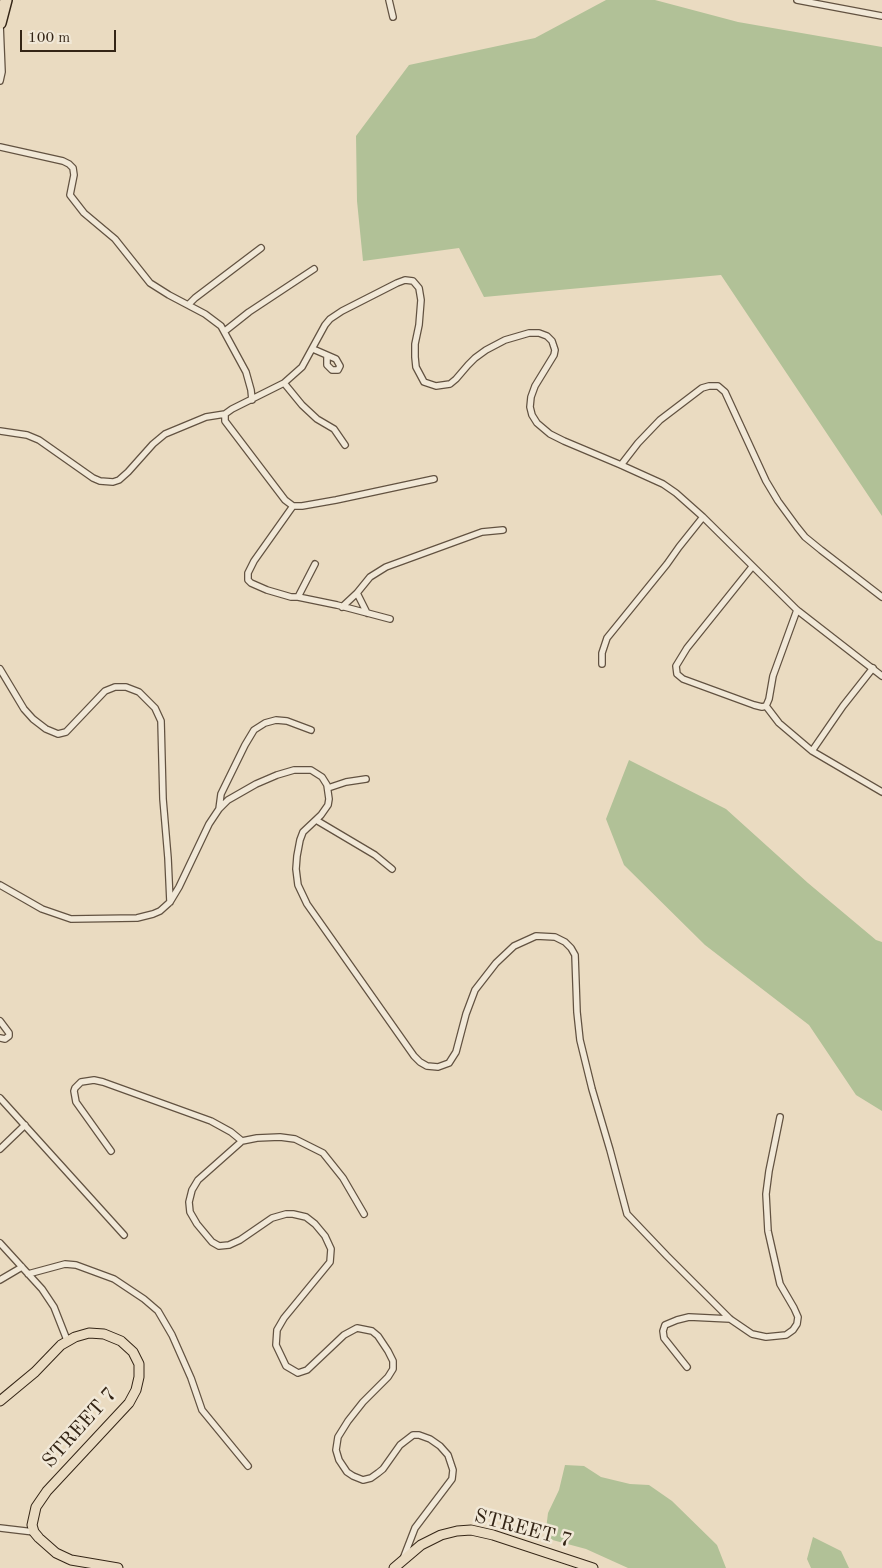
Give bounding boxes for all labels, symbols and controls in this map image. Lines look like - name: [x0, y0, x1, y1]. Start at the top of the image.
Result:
- scale bar: [22, 20, 119, 52]
- text: 100 m: [28, 31, 70, 46]
- street label: STREET 7: [38, 1383, 122, 1473]
- street label: STREET 7: [472, 1504, 574, 1554]

